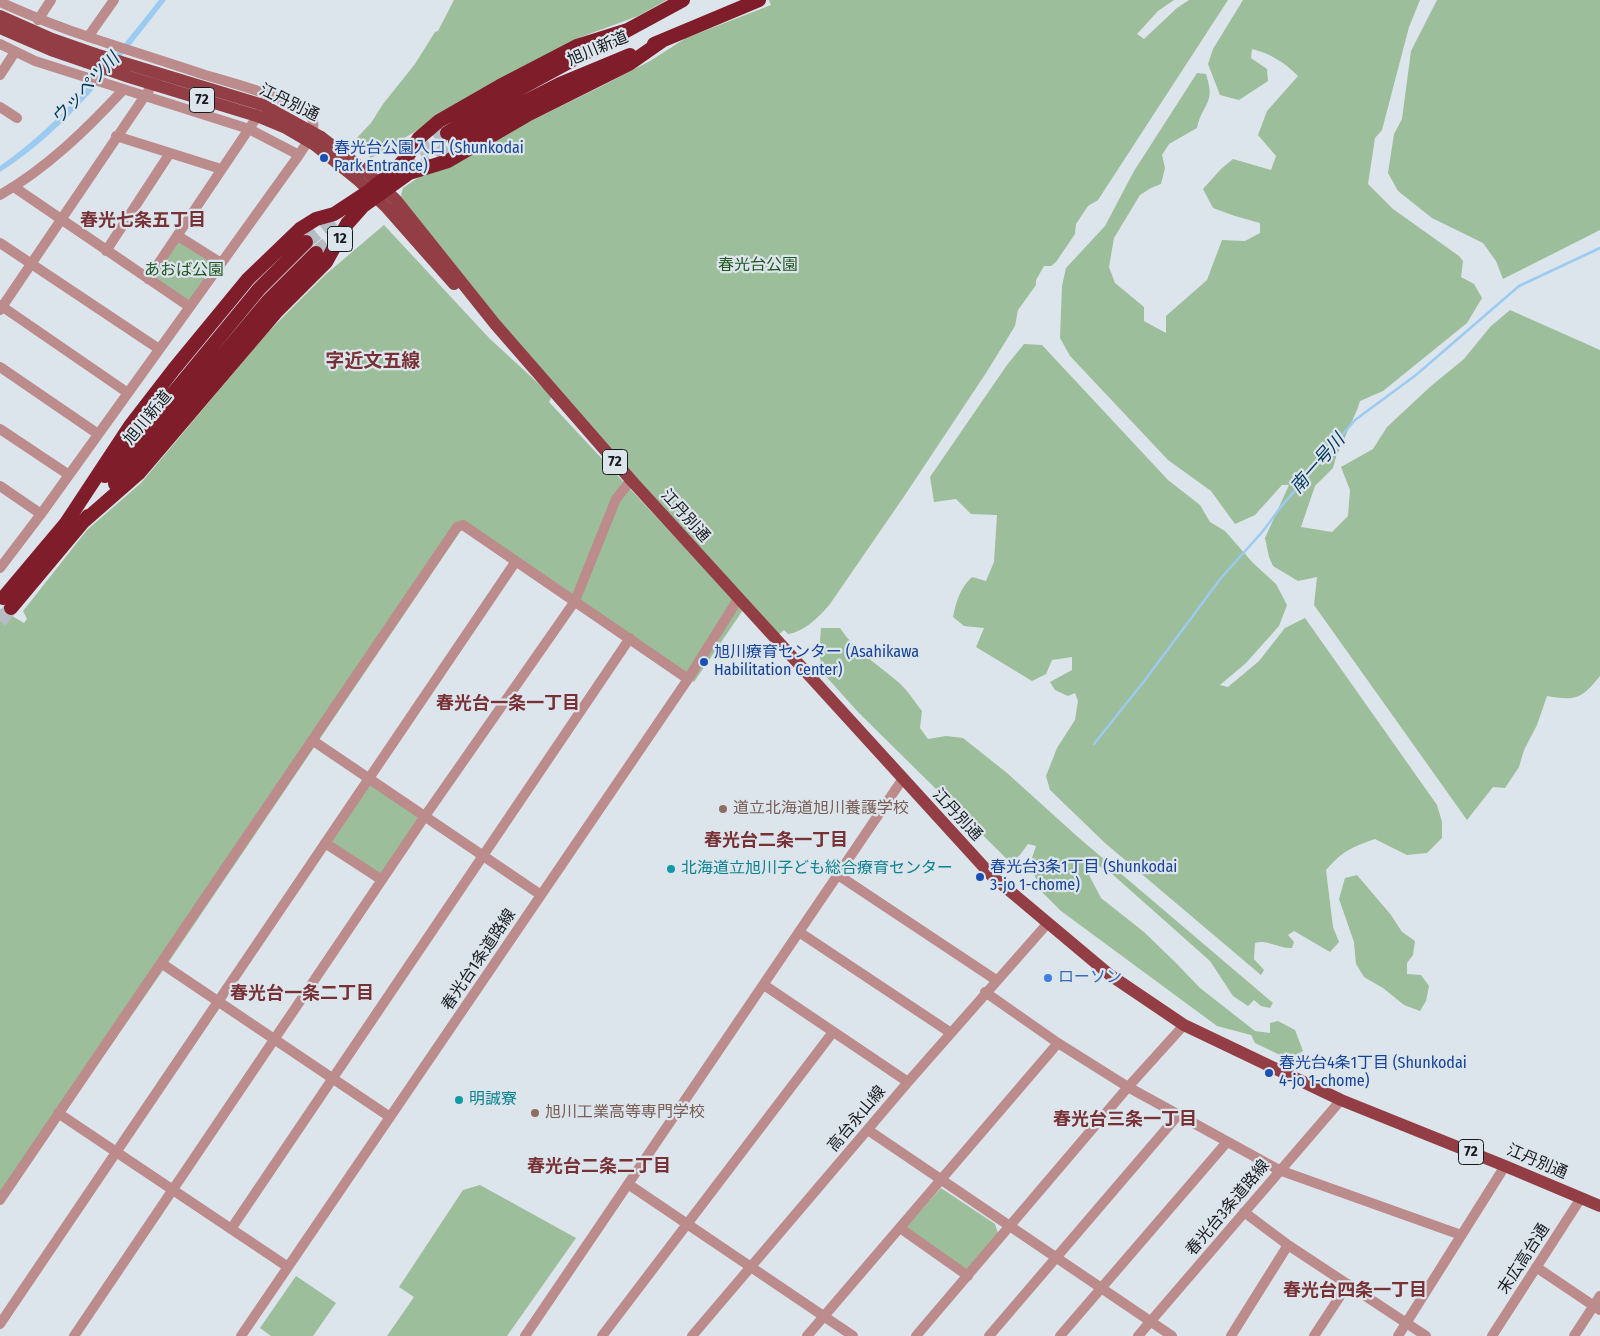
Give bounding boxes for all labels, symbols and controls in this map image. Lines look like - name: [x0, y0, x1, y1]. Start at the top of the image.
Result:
- street label: 旭川新道: [565, 28, 631, 70]
- water label: ウッペツ川: [47, 49, 125, 129]
- street label: 江丹別通: [256, 80, 322, 126]
- road number: 72: [190, 88, 214, 112]
- place label: 春光台公園入口 (Shunkodai Park Entrance): [334, 139, 524, 177]
- marker: 春光台公園入口 (Shunkodai Park Entrance): [318, 152, 330, 164]
- district label: 春光七条五丁目: [80, 210, 206, 232]
- road number: 12: [328, 226, 352, 252]
- park label: 春光台公園: [718, 256, 798, 276]
- park label: あおば公園: [144, 261, 224, 281]
- district label: 字近文五線: [326, 351, 420, 373]
- street label: 旭川新道: [120, 387, 176, 449]
- water label: 南一号川: [1286, 430, 1350, 498]
- road number: 72: [602, 450, 628, 474]
- street label: 江丹別通: [656, 486, 714, 546]
- place label: 旭川療育センター (Asahikawa Habilitation Center): [714, 643, 919, 681]
- marker: 旭川療育センター (Asahikawa Habilitation Center): [698, 656, 710, 668]
- district label: 春光台一条一丁目: [436, 693, 580, 715]
- street label: 江丹別通: [928, 785, 986, 845]
- place label: 道立北海道旭川養護学校: [733, 799, 909, 819]
- marker: 道立北海道旭川養護学校: [717, 803, 729, 815]
- district label: 春光台二条一丁目: [704, 830, 848, 852]
- place label: 春光台3条1丁目 (Shunkodai 3-jo 1-chome): [990, 858, 1177, 896]
- place label: 北海道立旭川子ども総合療育センター: [681, 859, 953, 879]
- marker: 北海道立旭川子ども総合療育センター: [665, 863, 677, 875]
- marker: 春光台3条1丁目 (Shunkodai 3-jo 1-chome): [974, 871, 986, 883]
- street label: 春光台1条道路線: [438, 906, 520, 1014]
- place label: ローソン: [1058, 968, 1122, 988]
- marker: ローソン: [1042, 972, 1054, 984]
- district label: 春光台一条二丁目: [230, 983, 374, 1005]
- place label: 春光台4条1丁目 (Shunkodai 4-jo 1-chome): [1279, 1054, 1467, 1092]
- marker: 春光台4条1丁目 (Shunkodai 4-jo 1-chome): [1263, 1067, 1275, 1079]
- street label: 高台永山線: [824, 1082, 890, 1156]
- place label: 明誠寮: [469, 1090, 517, 1110]
- marker: 明誠寮: [453, 1094, 465, 1106]
- place label: 旭川工業高等専門学校: [545, 1103, 705, 1123]
- marker: 旭川工業高等専門学校: [529, 1107, 541, 1119]
- district label: 春光台三条一丁目: [1053, 1109, 1197, 1131]
- road number: 72: [1458, 1140, 1484, 1164]
- street label: 江丹別通: [1504, 1141, 1570, 1183]
- district label: 春光台二条二丁目: [527, 1156, 671, 1178]
- street label: 春光台3条道路線: [1182, 1156, 1274, 1260]
- street label: 末広高台通: [1494, 1220, 1554, 1298]
- district label: 春光台四条一丁目: [1283, 1280, 1427, 1302]

